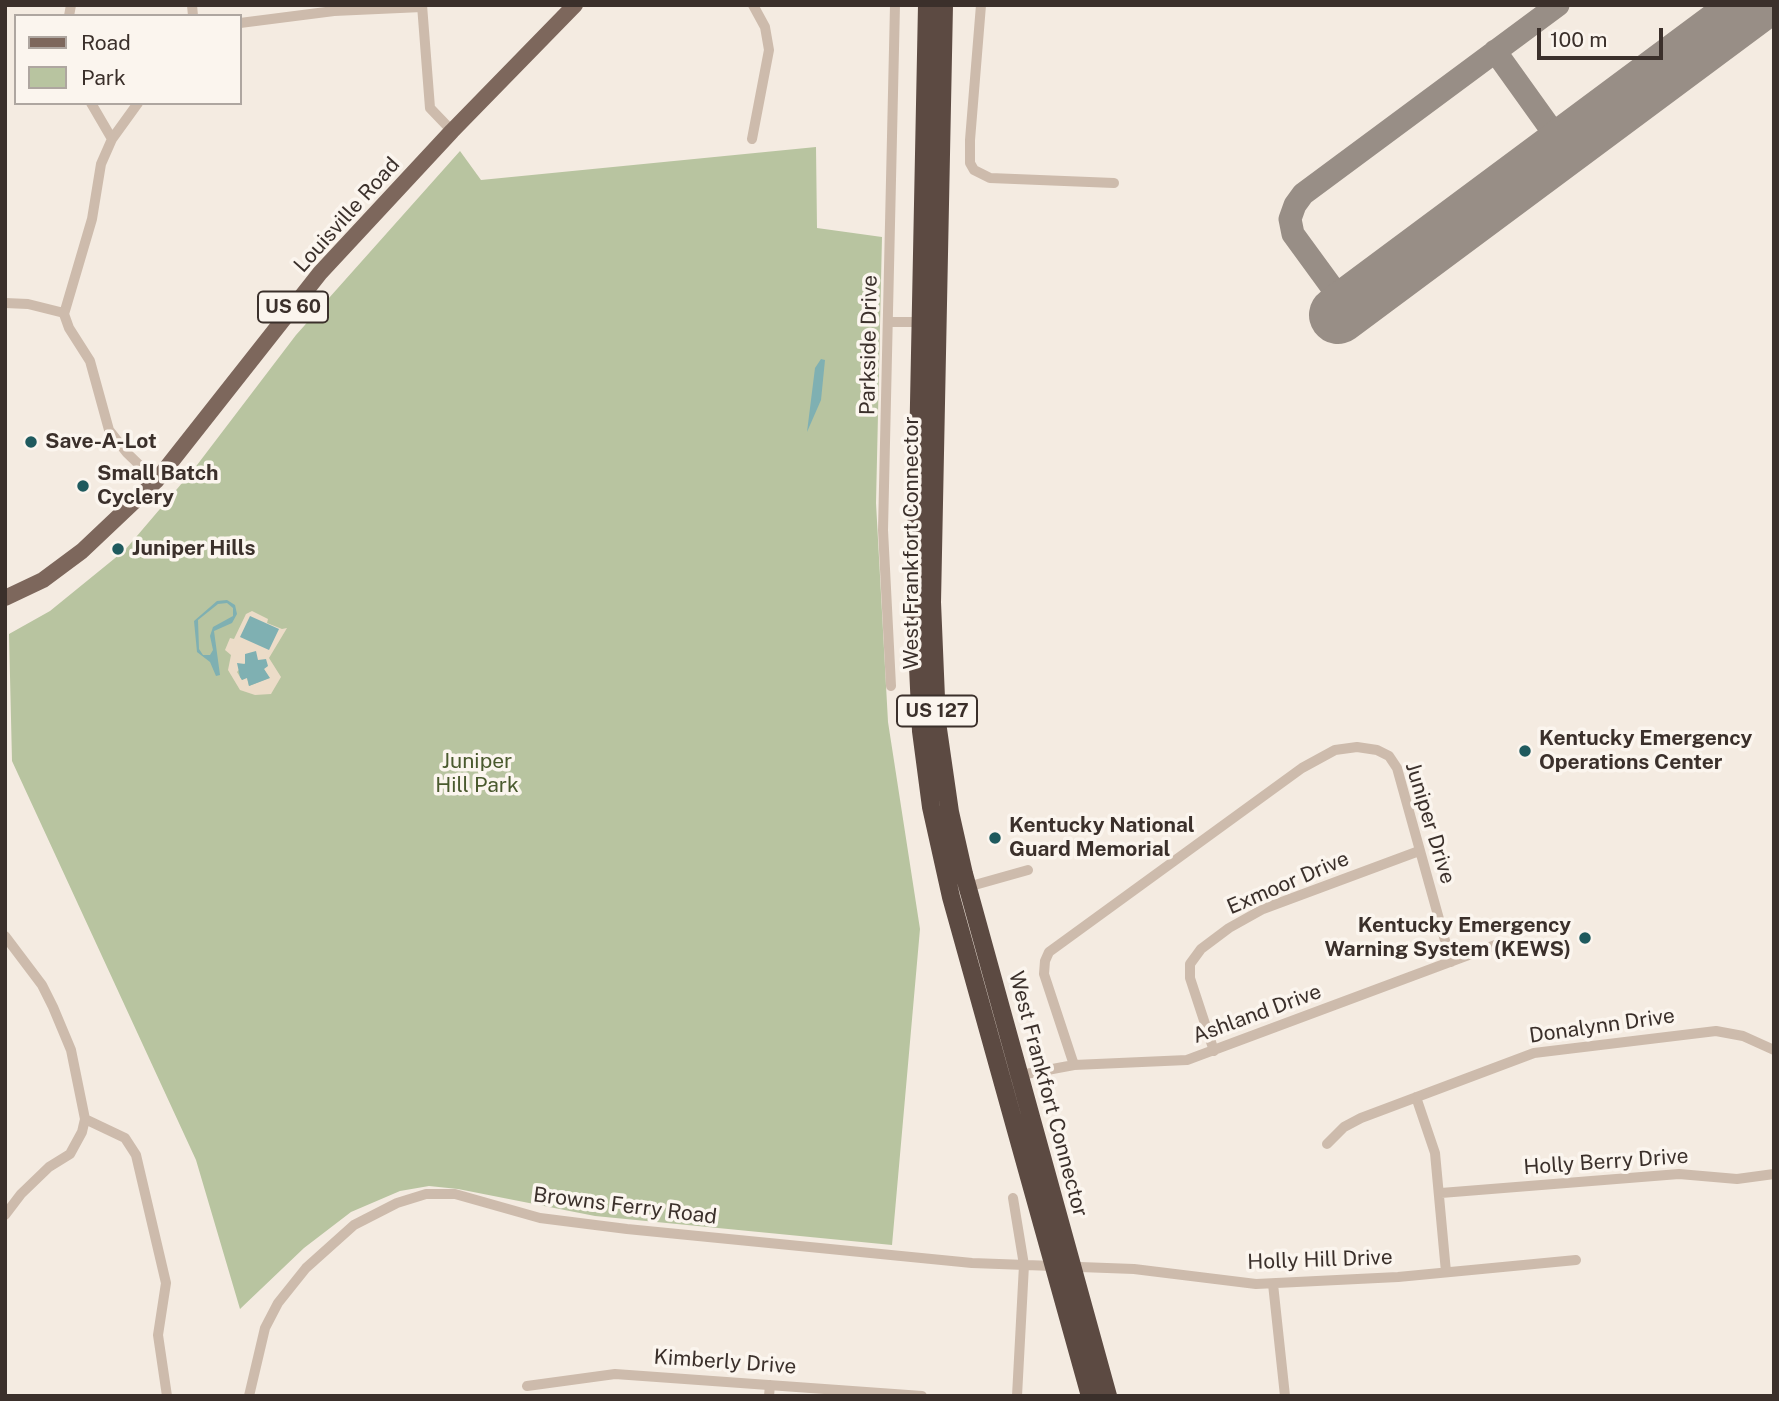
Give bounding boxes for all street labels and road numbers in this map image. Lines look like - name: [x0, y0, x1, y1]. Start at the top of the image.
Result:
- street label: Louisville Road: [289, 152, 405, 278]
- street label: Parkside Drive: [855, 275, 883, 415]
- road number: US 60: [258, 292, 328, 322]
- street label: West Frankfort Connector: [899, 416, 925, 670]
- road number: US 127: [897, 696, 977, 726]
- street label: Juniper Drive: [1400, 759, 1460, 887]
- street label: Exmoor Drive: [1223, 846, 1353, 920]
- street label: West Frankfort Connector: [1003, 968, 1093, 1220]
- street label: Ashland Drive: [1189, 979, 1325, 1049]
- street label: Donalynn Drive: [1528, 1003, 1676, 1049]
- street label: Holly Berry Drive: [1523, 1144, 1689, 1180]
- street label: Browns Ferry Road: [532, 1182, 718, 1230]
- street label: Holly Hill Drive: [1247, 1245, 1393, 1275]
- street label: Kimberly Drive: [653, 1344, 797, 1380]

